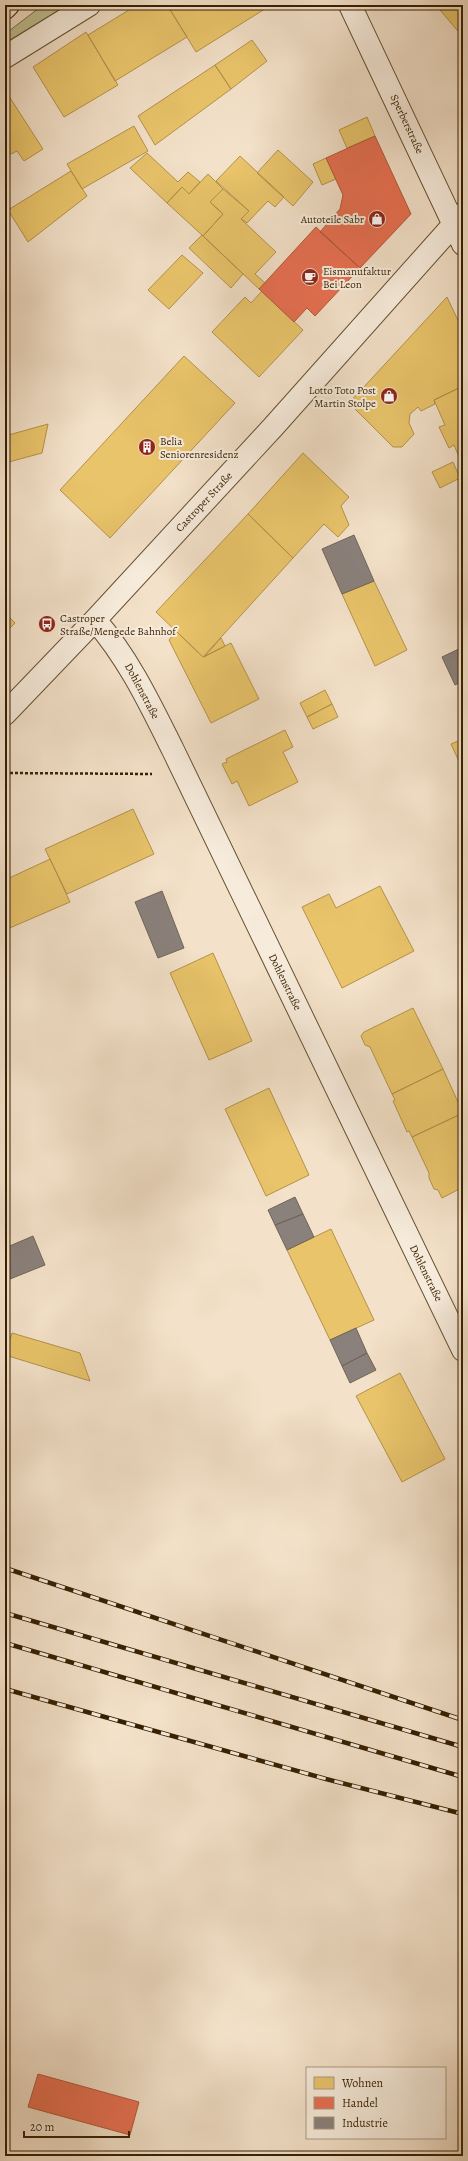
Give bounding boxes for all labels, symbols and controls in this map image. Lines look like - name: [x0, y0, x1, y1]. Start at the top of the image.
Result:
- street label: Sperberstraße: [387, 92, 427, 156]
- shop icon: Autoteile Sabr: [367, 209, 387, 229]
- place label: Autoteile Sabr: [300, 212, 364, 227]
- place label: Eismanufaktur Bei Leon: [323, 264, 391, 292]
- cafe icon: Eismanufaktur Bei Leon: [300, 267, 320, 287]
- place label: Lotto Toto Post Martin Stolpe: [309, 383, 376, 411]
- shop icon: Lotto Toto Post Martin Stolpe: [379, 386, 399, 406]
- place label: Belia Seniorenresidenz: [160, 434, 239, 462]
- building icon: Belia Seniorenresidenz: [137, 437, 157, 457]
- street label: Castroper Straße: [172, 469, 236, 535]
- place label: Castroper Straße/Mengede Bahnhof: [60, 611, 177, 639]
- bus stop icon: Castroper Straße/Mengede Bahnhof: [37, 614, 57, 634]
- street label: Dohlenstraße: [121, 660, 163, 722]
- street label: Dohlenstraße: [265, 951, 305, 1013]
- street label: Dohlenstraße: [406, 1242, 446, 1304]
- legend: [306, 2067, 446, 2139]
- text: Wohnen: [341, 2075, 384, 2091]
- text: Handel: [342, 2095, 378, 2111]
- scale bar: [24, 2113, 129, 2139]
- text: Industrie: [342, 2115, 388, 2131]
- text: 20 m: [30, 2119, 54, 2135]

